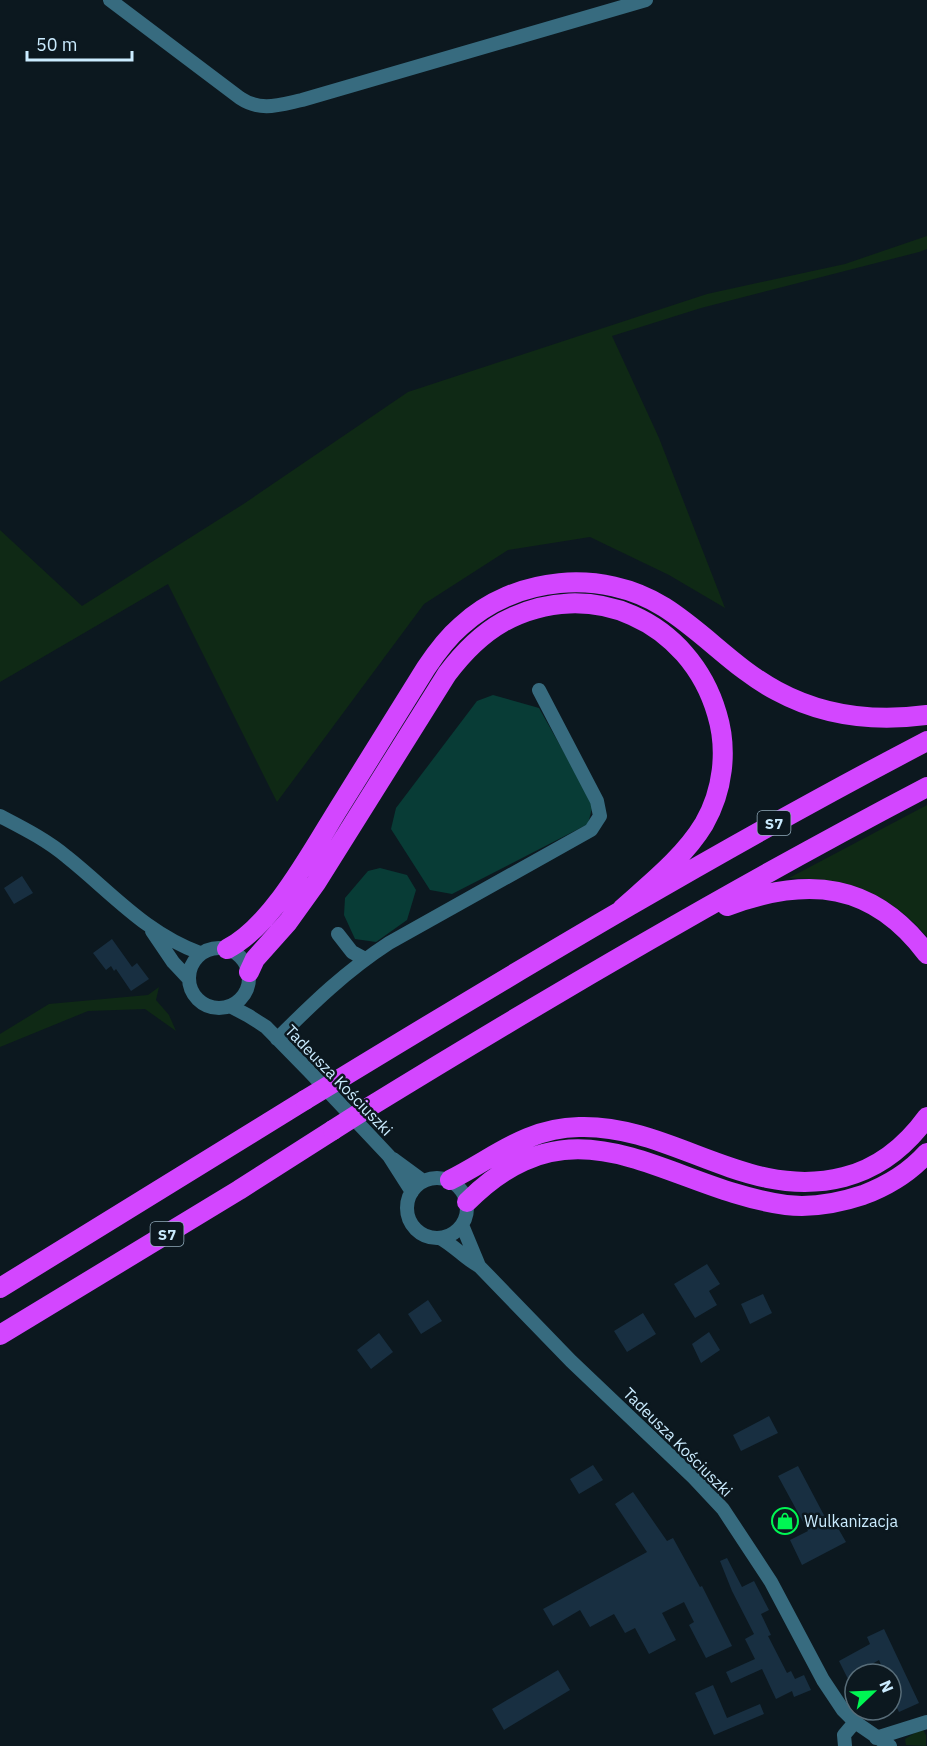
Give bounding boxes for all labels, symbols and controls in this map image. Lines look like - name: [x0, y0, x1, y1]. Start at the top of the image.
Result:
- scale bar: [27, 24, 132, 62]
- text: 50 m: [36, 33, 78, 56]
- road number: S7: [758, 811, 790, 835]
- street label: Tadeusza Kościuszki: [281, 1020, 397, 1140]
- road number: S7: [150, 1222, 184, 1246]
- street label: Tadeusza Kościuszki: [619, 1383, 737, 1501]
- shop icon: Wulkanizacja: [770, 1506, 800, 1536]
- place label: Wulkanizacja: [804, 1511, 899, 1531]
- north arrow: [843, 1662, 903, 1722]
- text: N: [875, 1677, 898, 1695]

